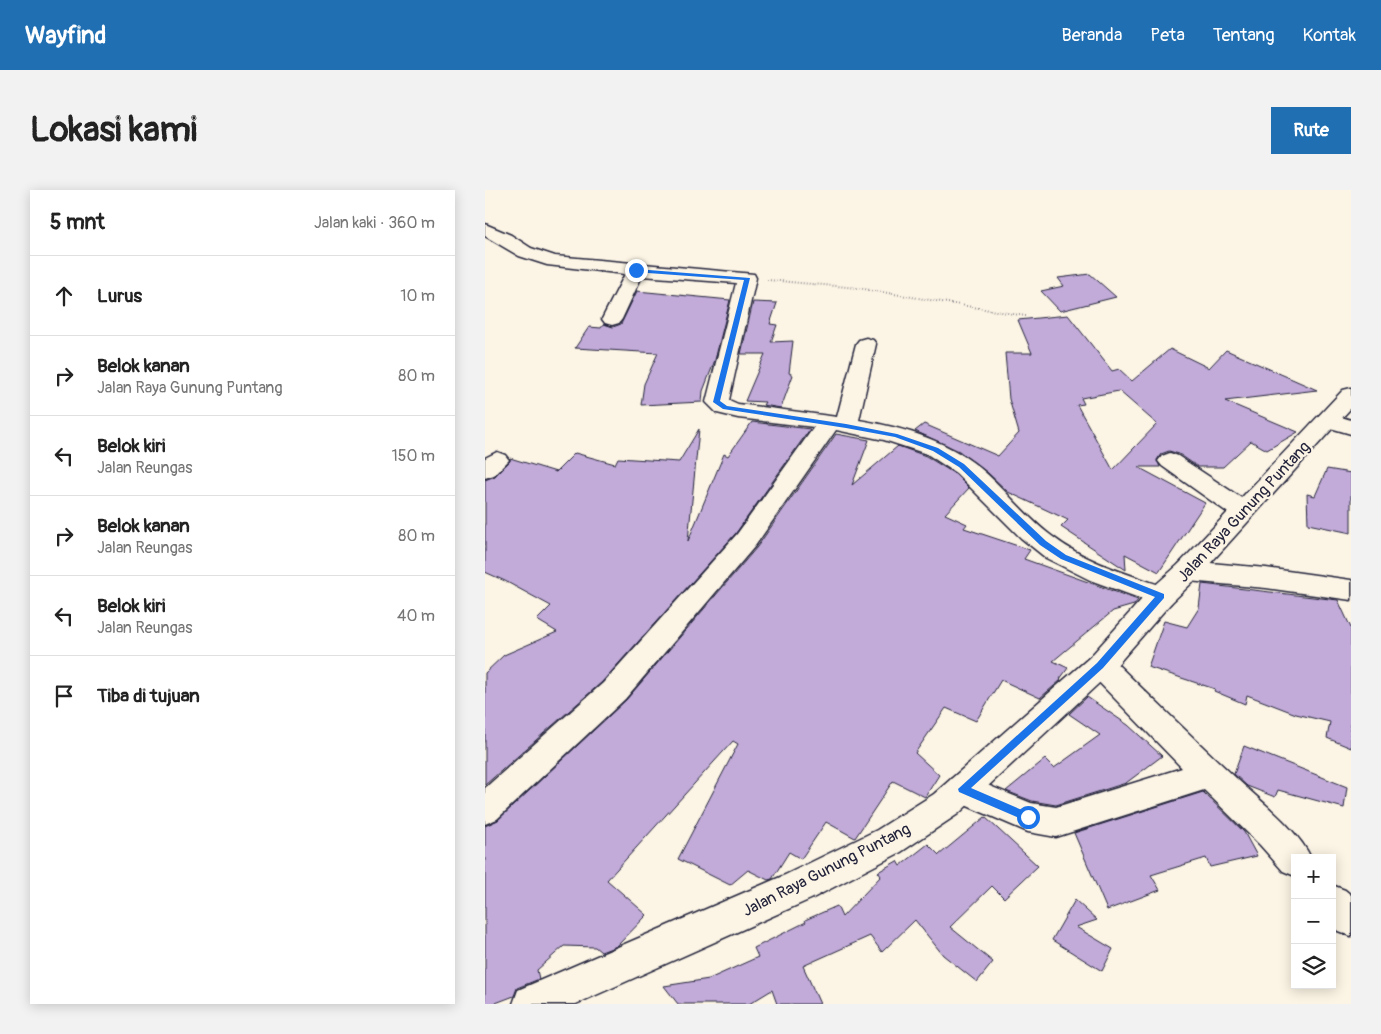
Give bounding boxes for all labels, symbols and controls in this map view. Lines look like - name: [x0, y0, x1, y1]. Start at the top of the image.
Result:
- text: Wayfind: [25, 21, 106, 50]
- text: Beranda: [1062, 24, 1122, 47]
- text: Peta: [1150, 24, 1185, 47]
- text: Tentang: [1213, 24, 1275, 47]
- text: Kontak: [1303, 24, 1356, 47]
- button: Rute: [1271, 107, 1351, 154]
- text: Lokasi kami: [30, 108, 197, 152]
- text: 5 mnt: [50, 209, 105, 236]
- text: Jalan kaki · 360 m: [314, 213, 435, 233]
- route end: [625, 259, 648, 282]
- icon: ahead: [50, 282, 78, 310]
- text: Lurus: [97, 284, 142, 308]
- text: 10 m: [400, 286, 435, 306]
- text: Belok kanan: [97, 354, 190, 378]
- icon: right: [50, 362, 78, 390]
- text: 80 m: [398, 366, 435, 386]
- text: Jalan Raya Gunung Puntang: [97, 378, 282, 398]
- text: Belok kiri: [97, 434, 165, 458]
- street label: Jalan Raya Gunung Puntang: [1173, 437, 1314, 586]
- icon: left: [50, 442, 78, 470]
- text: 150 m: [391, 446, 435, 466]
- text: Jalan Reungas: [97, 458, 192, 478]
- text: Belok kanan: [97, 514, 190, 538]
- icon: right: [50, 522, 78, 550]
- text: 80 m: [398, 526, 435, 546]
- text: Jalan Reungas: [97, 538, 192, 558]
- text: Belok kiri: [97, 594, 165, 618]
- icon: left: [50, 602, 78, 630]
- text: 40 m: [397, 606, 435, 626]
- text: Jalan Reungas: [97, 618, 192, 638]
- icon: arrive: [50, 682, 78, 710]
- text: Tiba di tujuan: [97, 684, 200, 708]
- route start: [1017, 806, 1040, 829]
- street label: Jalan Raya Gunung Puntang: [739, 819, 914, 921]
- map controls: [1291, 854, 1336, 989]
- button: +: [1291, 854, 1336, 899]
- button: −: [1291, 899, 1336, 944]
- button: layers: [1291, 944, 1336, 989]

